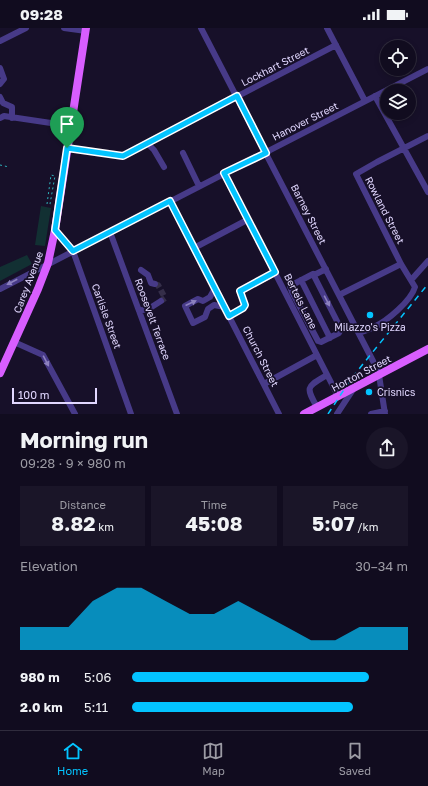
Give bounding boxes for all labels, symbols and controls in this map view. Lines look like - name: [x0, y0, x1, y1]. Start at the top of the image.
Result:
- text: 09:28: [20, 5, 63, 23]
- map controls: [380, 40, 416, 120]
- button: locate: [380, 40, 416, 76]
- street label: Lockhart Street: [239, 44, 311, 88]
- button: layers: [380, 84, 416, 120]
- street label: Hanover Street: [270, 99, 340, 143]
- pin: [50, 107, 84, 148]
- icon: arrive: [56, 113, 78, 135]
- street label: Rowland Street: [363, 174, 407, 246]
- street label: Barney Street: [289, 182, 329, 246]
- street label: Carey Avenue: [11, 249, 45, 315]
- street label: Bertels Lane: [282, 271, 320, 331]
- street label: Roosevelt Terrace: [133, 277, 173, 362]
- one-way arrow: [6, 279, 17, 286]
- street label: Carlisle Street: [90, 282, 124, 350]
- one-way arrow: [324, 296, 330, 307]
- one-way arrow: [186, 299, 198, 305]
- marker: Milazzo's Pizza: [365, 310, 375, 320]
- place label: Milazzo's Pizza: [334, 321, 406, 333]
- street label: Church Street: [241, 324, 281, 388]
- street label: Horton Street: [329, 352, 393, 394]
- one-way arrow: [43, 355, 50, 367]
- scale bar: [12, 386, 97, 405]
- place label: Crisnics: [377, 386, 415, 398]
- marker: Crisnics: [364, 387, 374, 397]
- text: 100 m: [18, 388, 49, 401]
- text: Morning run: [20, 426, 148, 453]
- button: share: [366, 427, 408, 469]
- text: 09:28 · 9 × 980 m: [20, 455, 126, 471]
- text: Distance: [60, 498, 106, 511]
- text: Time: [201, 498, 227, 511]
- text: Pace: [332, 498, 358, 511]
- text: 8.82: [51, 511, 95, 535]
- text: 45:08: [186, 511, 242, 535]
- text: 5:07: [312, 511, 355, 535]
- text: km: [95, 520, 114, 533]
- text: /km: [355, 520, 379, 533]
- text: Elevation: [20, 558, 78, 574]
- text: 30–34 m: [355, 558, 408, 574]
- text: 980 m: [20, 669, 60, 685]
- text: 5:06: [84, 669, 111, 685]
- text: 2.0 km: [20, 699, 63, 715]
- text: 5:11: [84, 699, 108, 715]
- tab: Home: [57, 740, 88, 777]
- tab: Map: [202, 740, 225, 777]
- tab: Saved: [339, 740, 371, 777]

